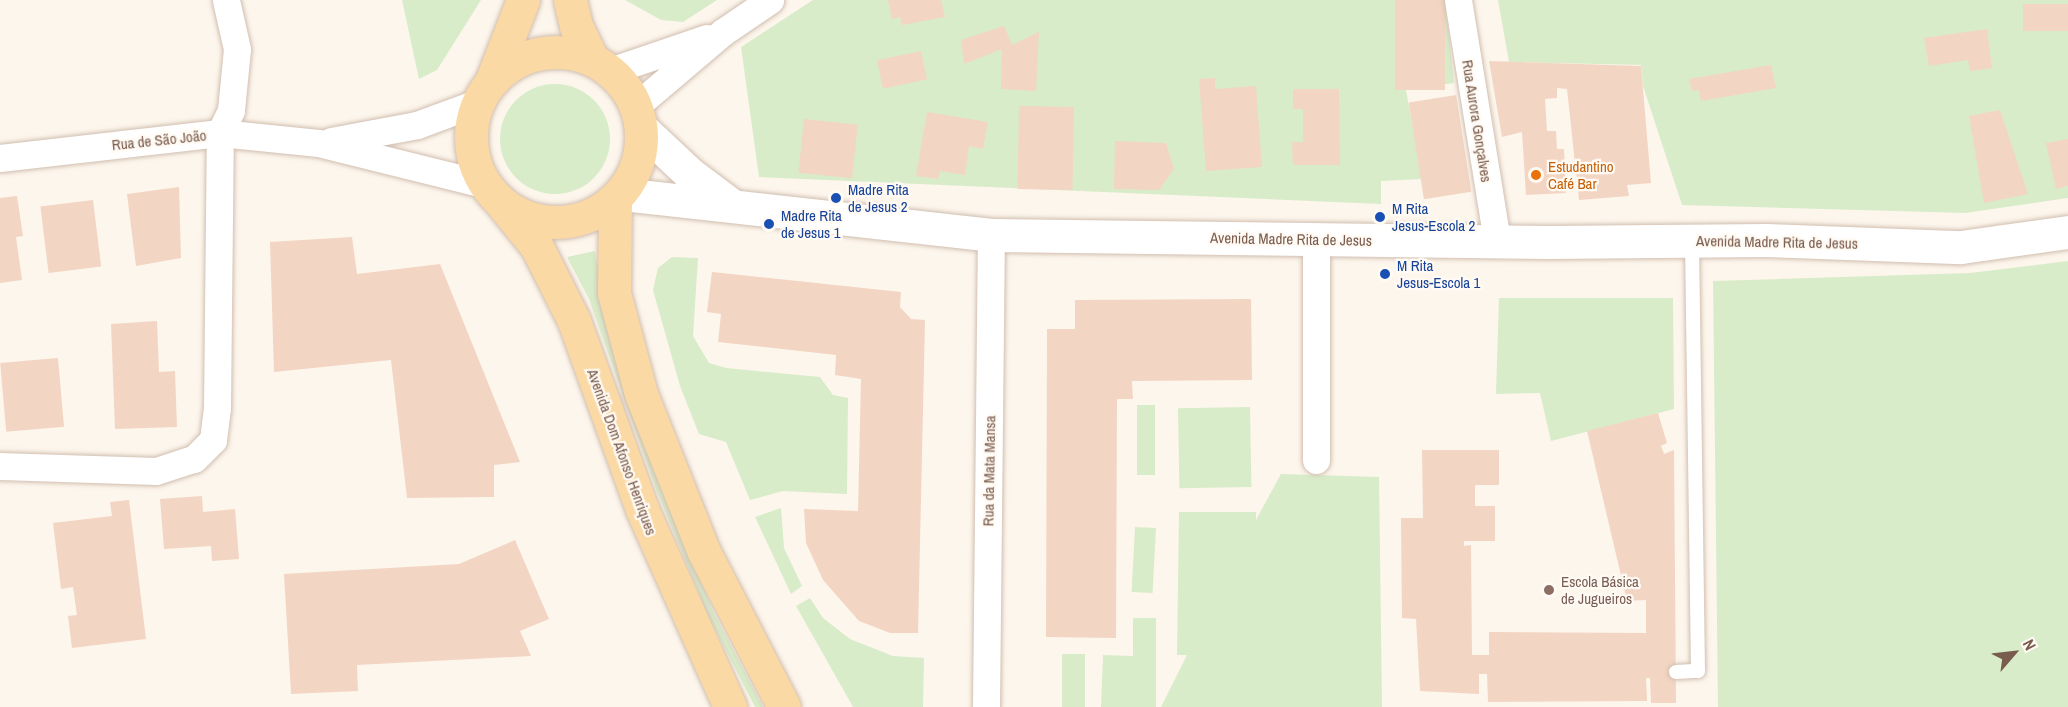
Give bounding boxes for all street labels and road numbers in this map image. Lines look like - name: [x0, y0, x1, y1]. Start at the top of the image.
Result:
- street label: Rua Aurora Gonçalves: [1458, 58, 1496, 184]
- street label: Rua de São João: [111, 126, 207, 154]
- street label: Avenida Madre Rita de Jesus: [1210, 229, 1372, 249]
- street label: Avenida Madre Rita de Jesus: [1696, 232, 1858, 252]
- street label: Avenida Dom Afonso Henriques: [583, 366, 661, 538]
- street label: Rua da Mata Mansa: [979, 415, 999, 527]

